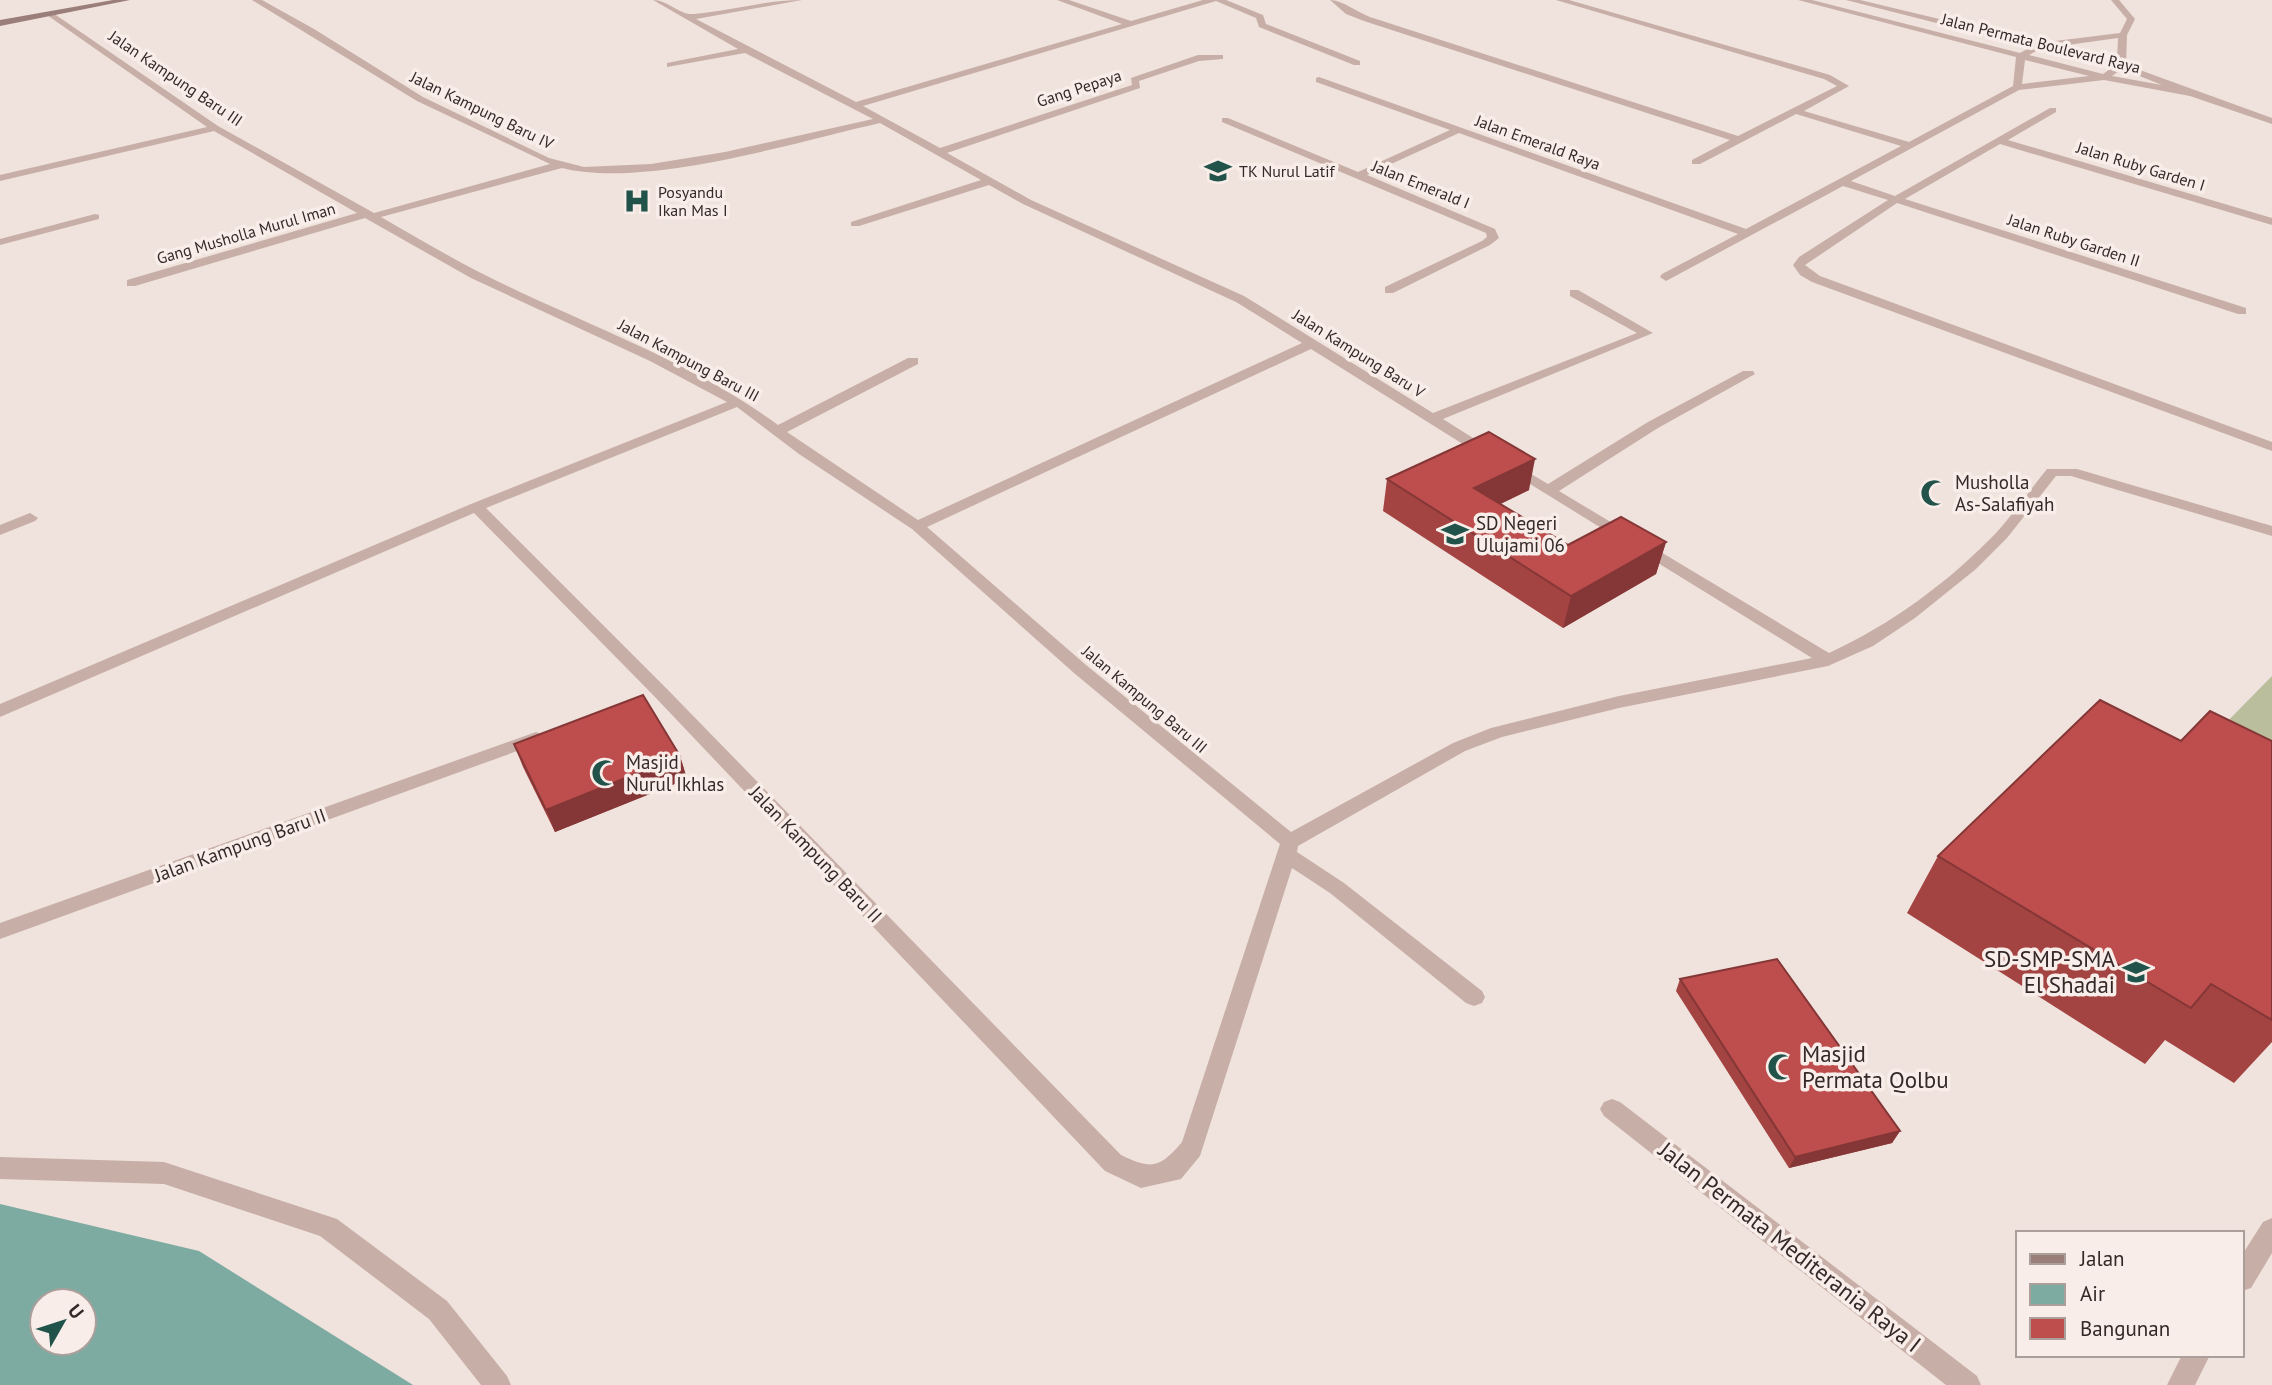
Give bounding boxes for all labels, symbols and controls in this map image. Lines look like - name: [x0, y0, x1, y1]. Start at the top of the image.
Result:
- street label: Jalan Permata Boulevard Raya: [1938, 8, 2143, 77]
- street label: Jalan Kampung Baru III: [105, 25, 247, 130]
- street label: Gang Pepaya: [1034, 65, 1124, 111]
- street label: Jalan Kampung Baru IV: [406, 66, 558, 154]
- street label: Jalan Emerald Raya: [1472, 110, 1603, 174]
- street label: Jalan Ruby Garden I: [2073, 137, 2208, 195]
- street label: Jalan Emerald I: [1368, 155, 1473, 213]
- school or university icon: TK Nurul Latif: [1203, 156, 1233, 186]
- place label: TK Nurul Latif: [1239, 161, 1335, 181]
- place label: Posyandu Ikan Mas I: [658, 182, 728, 220]
- hospital icon: Posyandu Ikan Mas I: [622, 186, 652, 216]
- street label: Gang Musholla Murul Iman: [154, 198, 338, 268]
- street label: Jalan Ruby Garden II: [2004, 209, 2143, 271]
- street label: Jalan Kampung Baru V: [1289, 304, 1429, 402]
- street label: Jalan Kampung Baru III: [614, 314, 763, 406]
- place label: Musholla As-Salafiyah: [1955, 470, 2054, 516]
- mosque icon: Musholla As-Salafiyah: [1919, 478, 1949, 508]
- place label: SD Negeri Ulujami 06: [1476, 511, 1565, 557]
- school or university icon: SD Negeri Ulujami 06: [1440, 519, 1470, 549]
- street label: Jalan Kampung Baru III: [1078, 640, 1212, 757]
- place label: Masjid Nurul Ikhlas: [626, 750, 724, 796]
- mosque icon: Masjid Nurul Ikhlas: [590, 758, 620, 788]
- street label: Jalan Kampung Baru II: [744, 780, 887, 927]
- street label: Jalan Kampung Baru II: [150, 803, 329, 888]
- place label: SD-SMP-SMA El Shadai: [1984, 944, 2116, 999]
- school or university icon: SD-SMP-SMA El Shadai: [2121, 957, 2151, 987]
- place label: Masjid Permata Qolbu: [1802, 1039, 1949, 1094]
- mosque icon: Masjid Permata Qolbu: [1766, 1052, 1796, 1082]
- street label: Jalan Permata Mediterania Raya I: [1653, 1135, 1927, 1358]
- legend: [2016, 1231, 2244, 1357]
- text: Jalan: [2079, 1245, 2125, 1272]
- text: Air: [2080, 1280, 2105, 1307]
- north arrow: [28, 1287, 98, 1357]
- text: U: [63, 1299, 89, 1323]
- text: Bangunan: [2080, 1315, 2170, 1342]

